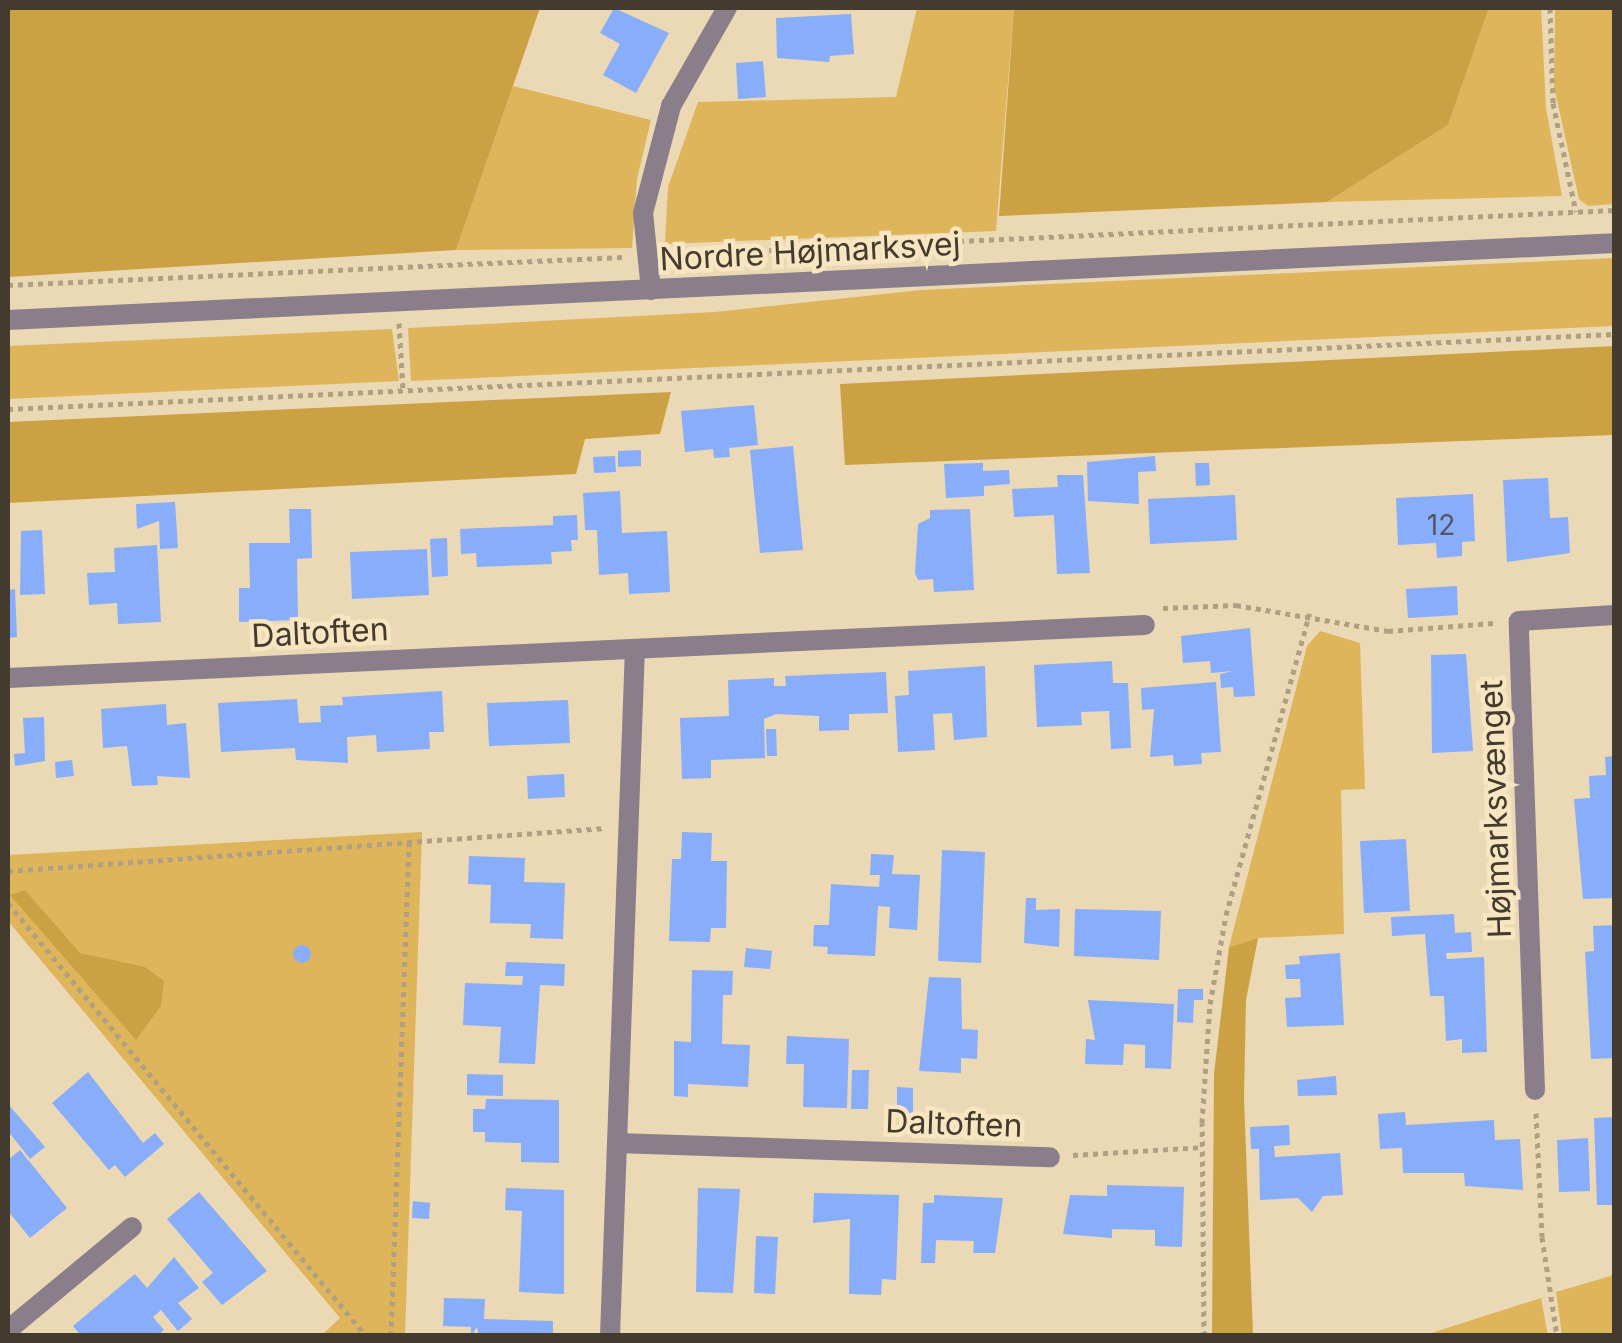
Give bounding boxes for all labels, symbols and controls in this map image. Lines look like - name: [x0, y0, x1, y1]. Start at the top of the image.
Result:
- street label: Nordre Højmarksvej: [659, 225, 961, 279]
- house number: 12: [1427, 508, 1455, 542]
- street label: Daltoften: [251, 610, 389, 656]
- street label: Højmarksvænget: [1472, 679, 1520, 939]
- street label: Daltoften: [885, 1102, 1023, 1146]

